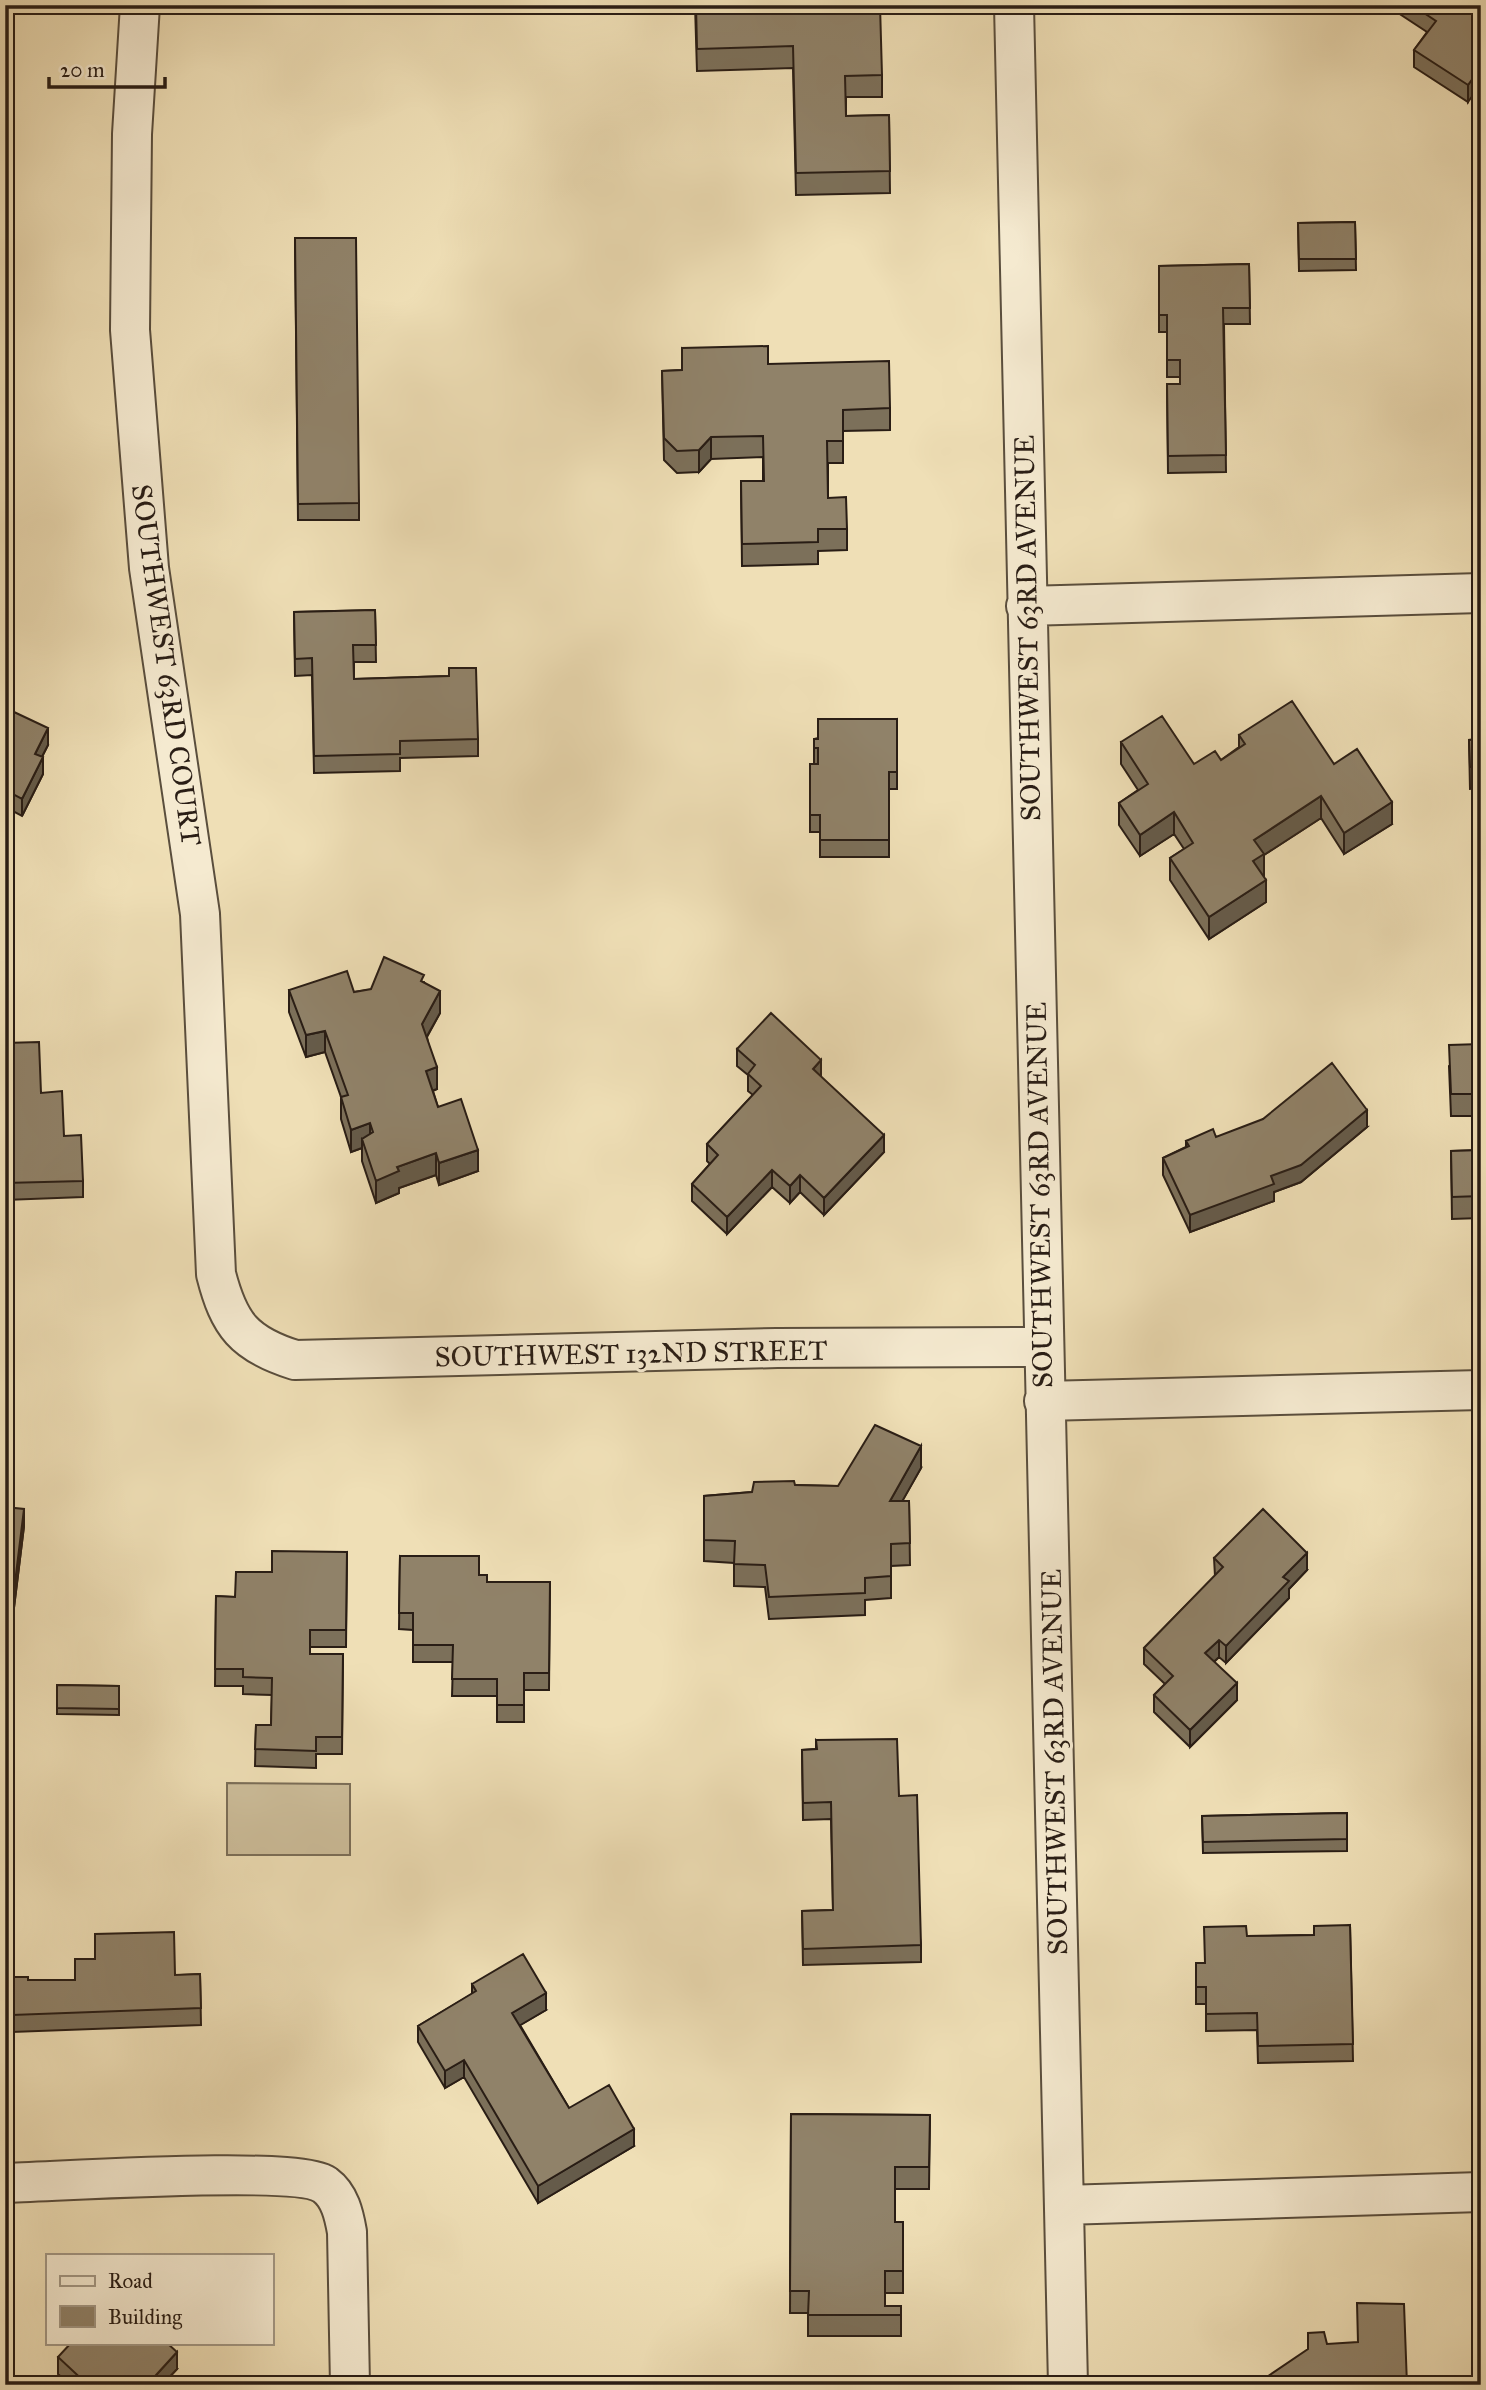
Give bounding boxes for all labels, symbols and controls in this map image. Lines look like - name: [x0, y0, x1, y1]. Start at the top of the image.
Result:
- scale bar: [49, 46, 164, 90]
- text: 20 m: [60, 57, 105, 83]
- street label: SOUTHWEST 63RD AVENUE: [1007, 435, 1048, 821]
- street label: SOUTHWEST 63RD COURT: [124, 482, 209, 848]
- street label: SOUTHWEST 63RD AVENUE: [1019, 1002, 1060, 1388]
- street label: SOUTHWEST 132ND STREET: [434, 1333, 828, 1374]
- street label: SOUTHWEST 63RD AVENUE: [1034, 1569, 1075, 1955]
- legend: [46, 2254, 273, 2344]
- text: Road: [108, 2268, 153, 2294]
- text: Building: [108, 2304, 182, 2330]

